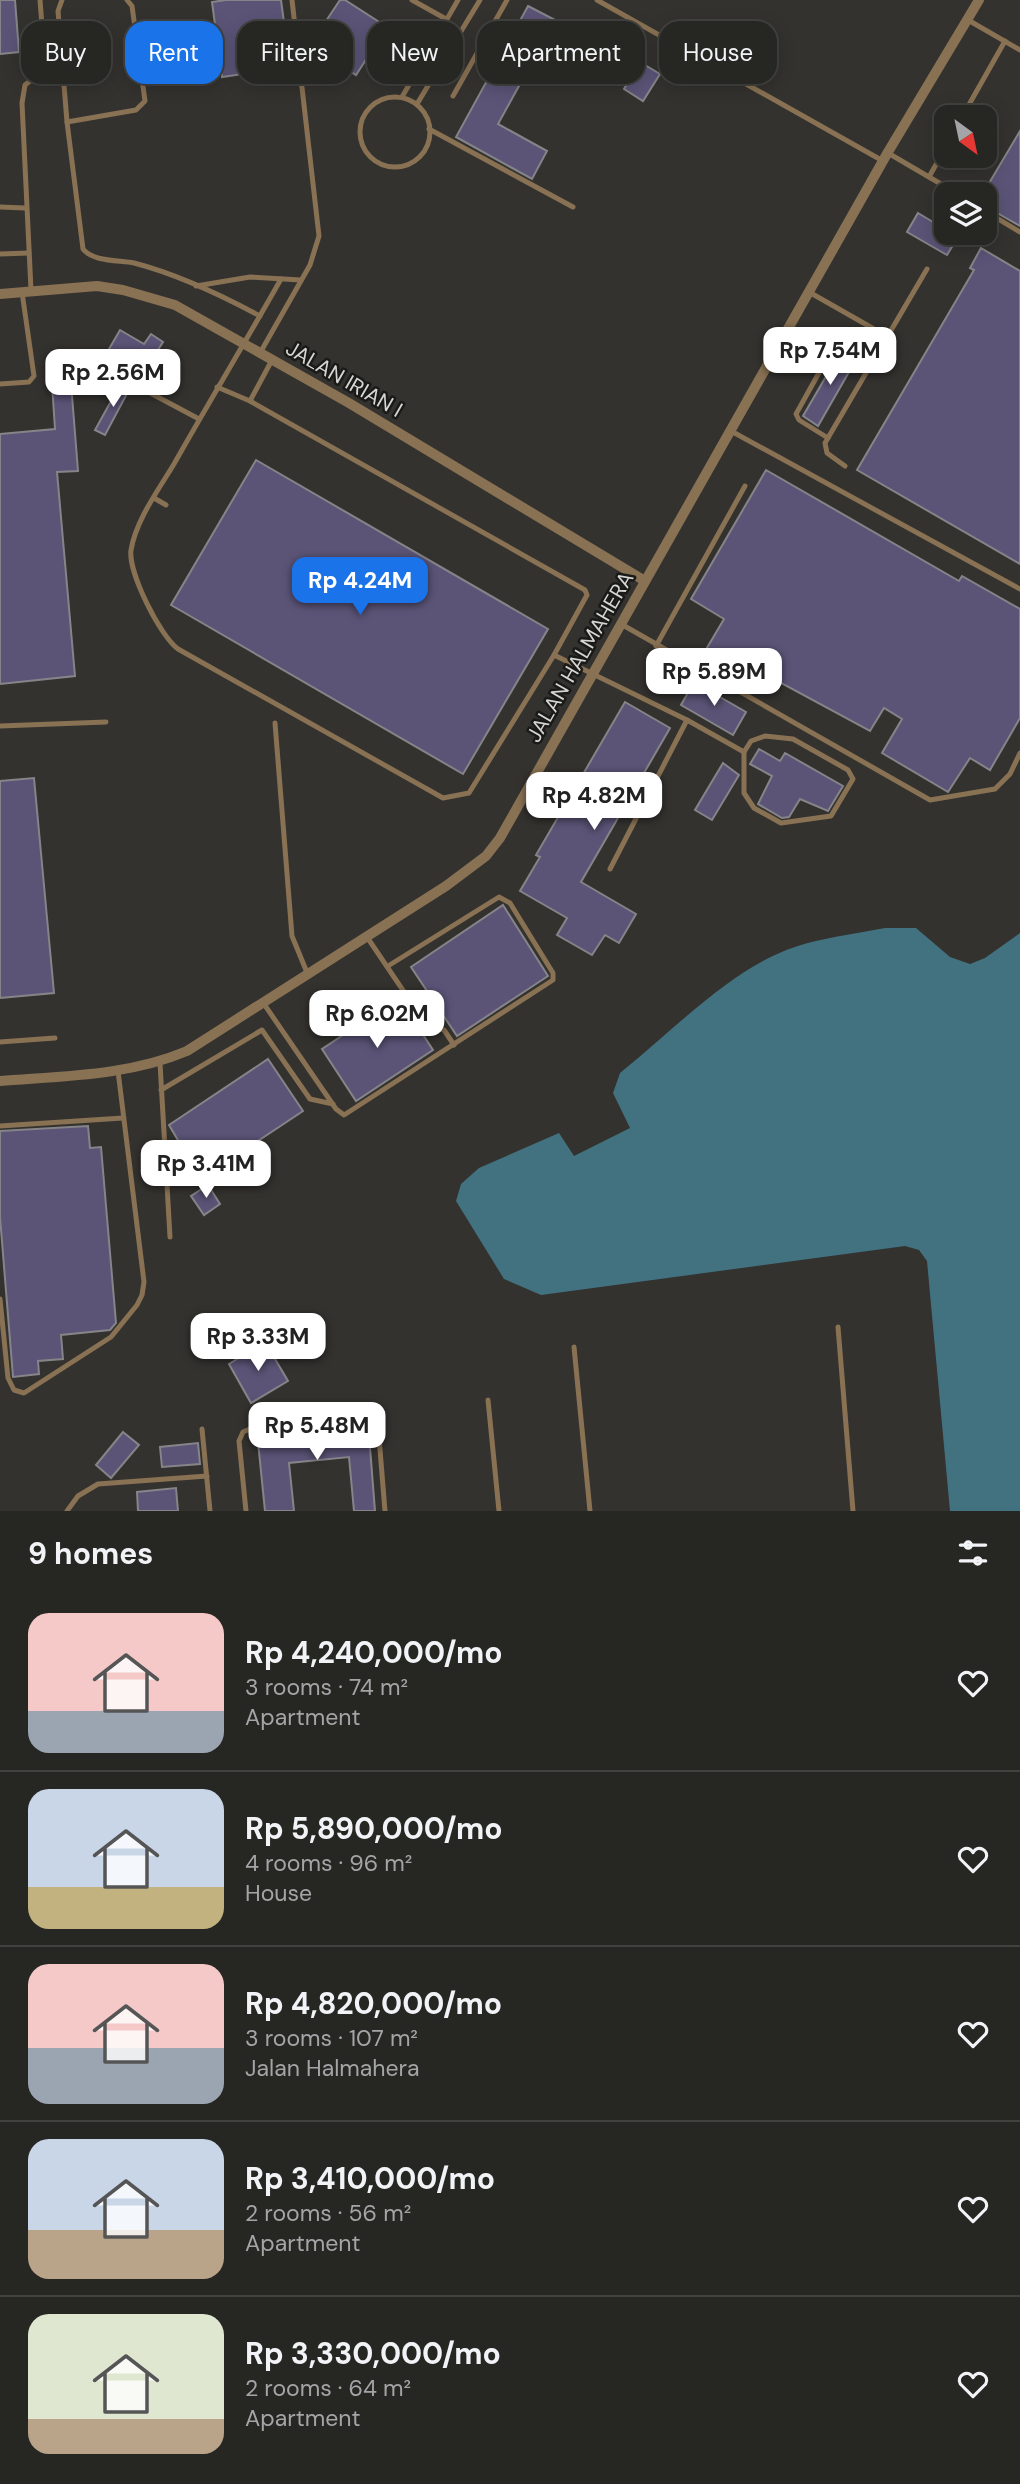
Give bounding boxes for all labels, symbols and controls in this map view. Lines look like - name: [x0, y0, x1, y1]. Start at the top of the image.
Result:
- chip: Buy: [21, 21, 111, 84]
- chip: Rent: [125, 21, 223, 84]
- chip: Filters: [237, 21, 353, 84]
- chip: New: [367, 21, 463, 84]
- chip: Apartment: [477, 21, 645, 84]
- chip: House: [659, 21, 777, 84]
- north arrow: [934, 105, 998, 168]
- map controls: [934, 105, 997, 245]
- button: layers: [934, 182, 997, 245]
- pin: Rp 7.54M: [758, 328, 902, 387]
- street label: JALAN IRIAN I: [281, 334, 407, 424]
- text: Rp 7.54M: [779, 335, 881, 365]
- pin: Rp 2.56M: [41, 350, 185, 409]
- text: Rp 2.56M: [61, 357, 165, 387]
- pin: Rp 4.24M: [288, 558, 432, 617]
- text: Rp 4.24M: [308, 565, 412, 595]
- street label: JALAN HALMAHERA: [520, 567, 640, 747]
- pin: Rp 5.89M: [642, 648, 786, 708]
- text: Rp 5.89M: [662, 656, 766, 686]
- pin: Rp 4.82M: [522, 772, 666, 832]
- text: Rp 4.82M: [542, 780, 646, 810]
- pin: Rp 6.02M: [305, 990, 449, 1050]
- text: Rp 6.02M: [325, 998, 429, 1028]
- pin: Rp 3.41M: [134, 1140, 278, 1200]
- text: Rp 3.41M: [157, 1148, 255, 1178]
- pin: Rp 3.33M: [186, 1314, 330, 1373]
- text: Rp 3.33M: [207, 1321, 309, 1351]
- pin: Rp 5.48M: [245, 1402, 389, 1462]
- text: Rp 5.48M: [265, 1410, 369, 1440]
- text: 9 homes: [28, 1534, 153, 1573]
- icon: filters: [954, 1534, 992, 1572]
- text: Rp 4,240,000/mo: [245, 1633, 503, 1672]
- icon: home: [84, 1641, 168, 1725]
- icon: heart: [954, 1664, 992, 1702]
- text: 3 rooms · 74 m²: [245, 1672, 408, 1702]
- text: Apartment: [245, 1702, 360, 1732]
- text: Rp 5,890,000/mo: [245, 1809, 503, 1848]
- icon: home: [84, 1817, 168, 1901]
- icon: heart: [954, 1840, 992, 1878]
- text: 4 rooms · 96 m²: [245, 1848, 412, 1878]
- text: House: [245, 1878, 312, 1908]
- text: Rp 4,820,000/mo: [245, 1984, 502, 2023]
- icon: home: [84, 1992, 168, 2076]
- icon: heart: [954, 2015, 992, 2053]
- text: 3 rooms · 107 m²: [245, 2023, 418, 2053]
- text: Jalan Halmahera: [245, 2053, 420, 2083]
- text: Rp 3,410,000/mo: [245, 2159, 495, 2198]
- icon: home: [84, 2167, 168, 2251]
- icon: heart: [954, 2190, 992, 2228]
- text: 2 rooms · 56 m²: [245, 2198, 411, 2228]
- text: Apartment: [245, 2228, 360, 2258]
- text: Rp 3,330,000/mo: [245, 2334, 501, 2373]
- icon: home: [84, 2342, 168, 2426]
- icon: heart: [954, 2365, 992, 2403]
- text: 2 rooms · 64 m²: [245, 2373, 411, 2403]
- text: Apartment: [245, 2403, 360, 2433]

